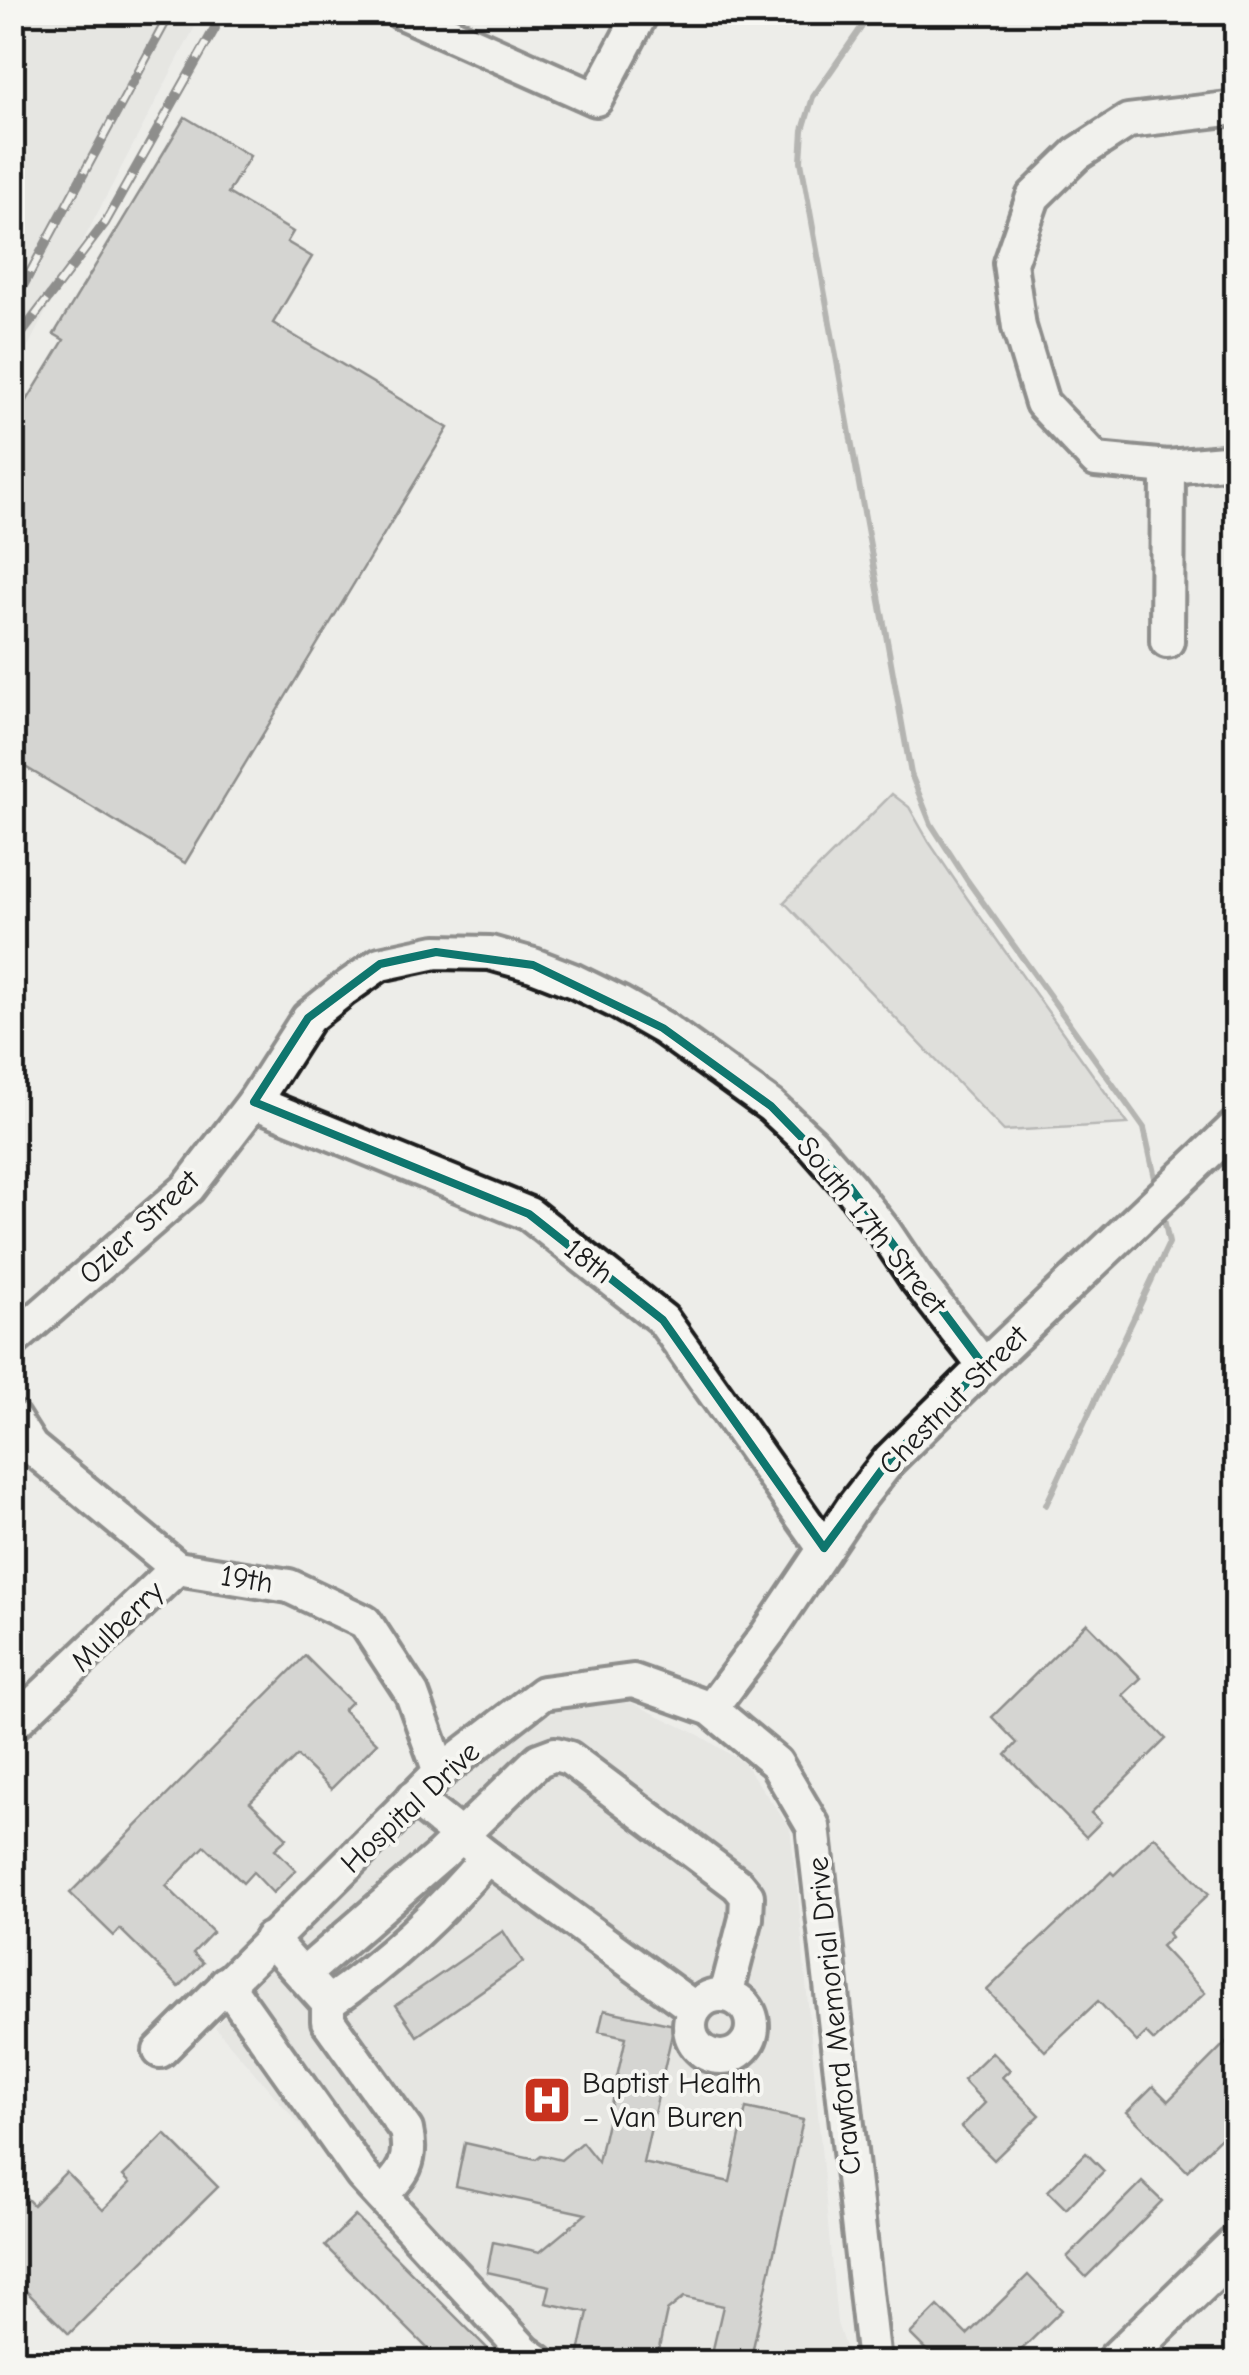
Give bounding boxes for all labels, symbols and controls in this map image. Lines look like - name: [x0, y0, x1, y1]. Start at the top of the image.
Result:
- street label: South 17th Street: [789, 1129, 955, 1322]
- street label: Ozier Street: [72, 1162, 208, 1292]
- street label: 18th: [557, 1232, 620, 1291]
- street label: Chestnut Street: [872, 1318, 1036, 1482]
- street label: 19th: [218, 1558, 276, 1601]
- street label: Mulberry: [64, 1573, 171, 1679]
- street label: Hospital Drive: [334, 1734, 487, 1880]
- street label: Crawford Memorial Drive: [800, 1855, 869, 2177]
- place label: Baptist Health – Van Buren: [582, 2066, 762, 2135]
- hospital icon: Baptist Health – Van Buren: [521, 2074, 573, 2126]

